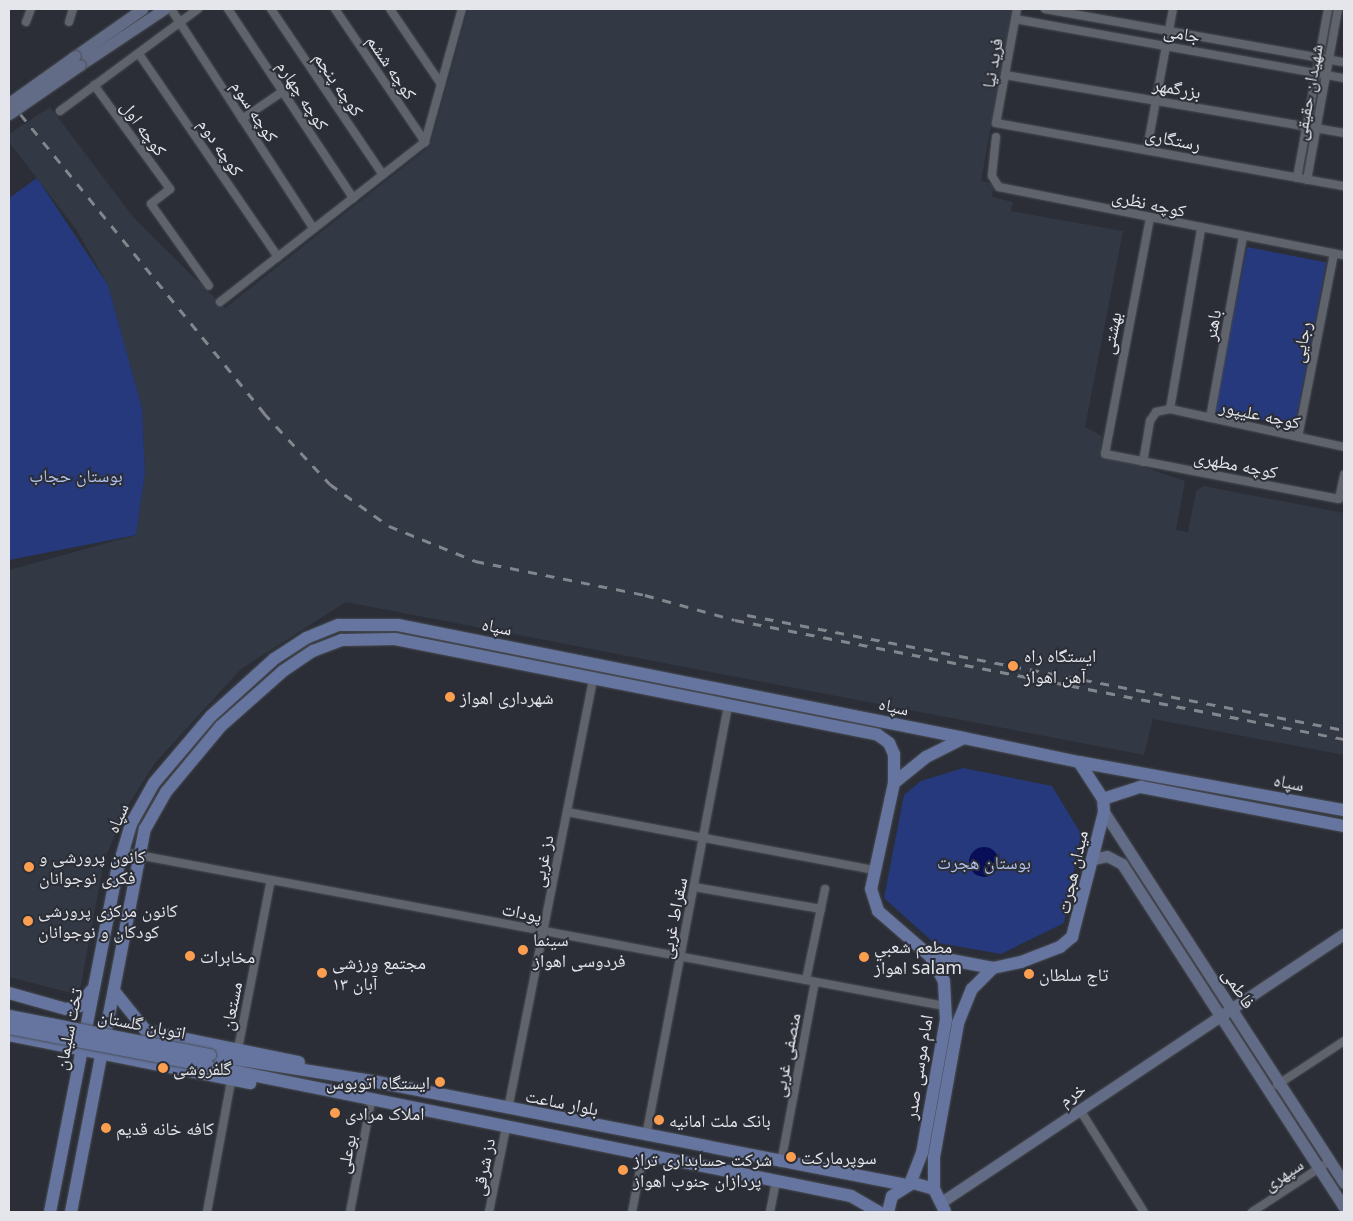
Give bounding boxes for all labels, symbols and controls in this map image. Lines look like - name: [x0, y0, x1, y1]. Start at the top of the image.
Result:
- street label: جامی: [1162, 19, 1202, 47]
- street label: کوچه ششم: [363, 31, 421, 103]
- street label: فرید نیا: [977, 36, 1007, 90]
- street label: شهیدان حقیقی: [1289, 42, 1327, 142]
- street label: کوچه پنجم: [310, 48, 368, 120]
- street label: کوچه چهارم: [272, 56, 334, 134]
- street label: بزرگمهر: [1151, 73, 1203, 103]
- street label: کوچه سوم: [227, 76, 283, 146]
- street label: کوچه اول: [117, 96, 171, 160]
- street label: کوچه دوم: [194, 114, 248, 180]
- street label: رستگاری: [1143, 123, 1203, 155]
- street label: کوچه نظری: [1110, 185, 1188, 221]
- street label: باهنر: [1199, 308, 1225, 342]
- street label: بهشتی: [1096, 310, 1126, 356]
- street label: رجایی: [1286, 320, 1316, 364]
- street label: کوچه علیپور: [1218, 395, 1302, 433]
- street label: کوچه مطهری: [1192, 445, 1280, 483]
- park label: بوستان حجاب: [29, 464, 123, 486]
- street label: سپاه: [480, 613, 514, 639]
- place label: ایستگاه راه آهن اهواز: [1024, 645, 1096, 688]
- marker: ایستگاه راه آهن اهواز: [1006, 659, 1020, 673]
- place label: شهرداری اهواز: [460, 686, 554, 708]
- marker: شهرداری اهواز: [444, 691, 456, 703]
- street label: سپاه: [877, 692, 911, 720]
- street label: سپاه: [1272, 769, 1306, 795]
- street label: سپاه: [101, 800, 133, 836]
- street label: میدان هجرت: [1052, 828, 1092, 916]
- street label: دز غربی: [526, 833, 558, 889]
- place label: کانون پرورشی و فکری نوجوانان: [39, 846, 146, 889]
- park label: بوستان هجرت: [937, 851, 1031, 873]
- marker: کانون پرورشی و فکری نوجوانان: [23, 861, 35, 873]
- street label: سقراط غربی: [655, 875, 691, 961]
- street label: پودات: [500, 898, 544, 926]
- place label: کانون مرکزی پرورشی کودکان و نوجوانان: [38, 900, 178, 942]
- marker: کانون مرکزی پرورشی کودکان و نوجوانان: [22, 915, 34, 927]
- place label: سینما فردوسی اهواز: [533, 929, 626, 972]
- place label: مطعم شعبي اهواز salam: [874, 936, 962, 979]
- marker: سینما فردوسی اهواز: [517, 944, 529, 956]
- place label: مخابرات: [200, 945, 255, 967]
- marker: مخابرات: [184, 950, 196, 962]
- marker: مطعم شعبي اهواز salam: [858, 951, 870, 963]
- place label: مجتمع ورزشی ۱۳ آبان: [332, 952, 426, 994]
- place label: تاج سلطان: [1039, 963, 1109, 985]
- street label: فاطمی: [1218, 964, 1260, 1012]
- marker: مجتمع ورزشی ۱۳ آبان: [316, 967, 328, 979]
- marker: تاج سلطان: [1023, 968, 1035, 980]
- street label: مستعان: [216, 980, 246, 1032]
- street label: تخت سلیمان: [49, 986, 87, 1072]
- street label: اتوبان گلستان: [96, 1005, 188, 1043]
- street label: منصفی غربی: [767, 1011, 805, 1099]
- street label: امام موسی صدر: [899, 1013, 937, 1121]
- place label: گلفروشی: [173, 1057, 232, 1079]
- marker: گلفروشی: [157, 1062, 169, 1074]
- place label: ایستگاه اتوبوس: [326, 1071, 430, 1093]
- marker: ایستگاه اتوبوس: [434, 1076, 446, 1088]
- street label: خرم: [1055, 1077, 1089, 1111]
- street label: بلوار ساعت: [524, 1084, 600, 1120]
- place label: املاک مرادی: [345, 1102, 424, 1124]
- marker: املاک مرادی: [329, 1107, 341, 1119]
- place label: بانک ملت امانیه: [669, 1109, 771, 1131]
- marker: بانک ملت امانیه: [653, 1114, 665, 1126]
- place label: کافه خانه قدیم: [116, 1117, 214, 1139]
- marker: کافه خانه قدیم: [100, 1122, 112, 1134]
- street label: بوعلی: [332, 1133, 360, 1175]
- street label: دز شرقی: [467, 1136, 499, 1198]
- place label: سوپرمارکت: [801, 1146, 877, 1168]
- place label: شرکت حسابداری تراز پردازان جنوب اهواز: [633, 1149, 772, 1192]
- marker: سوپرمارکت: [785, 1151, 797, 1163]
- street label: سپهری: [1259, 1153, 1307, 1195]
- marker: شرکت حسابداری تراز پردازان جنوب اهواز: [617, 1164, 629, 1176]

